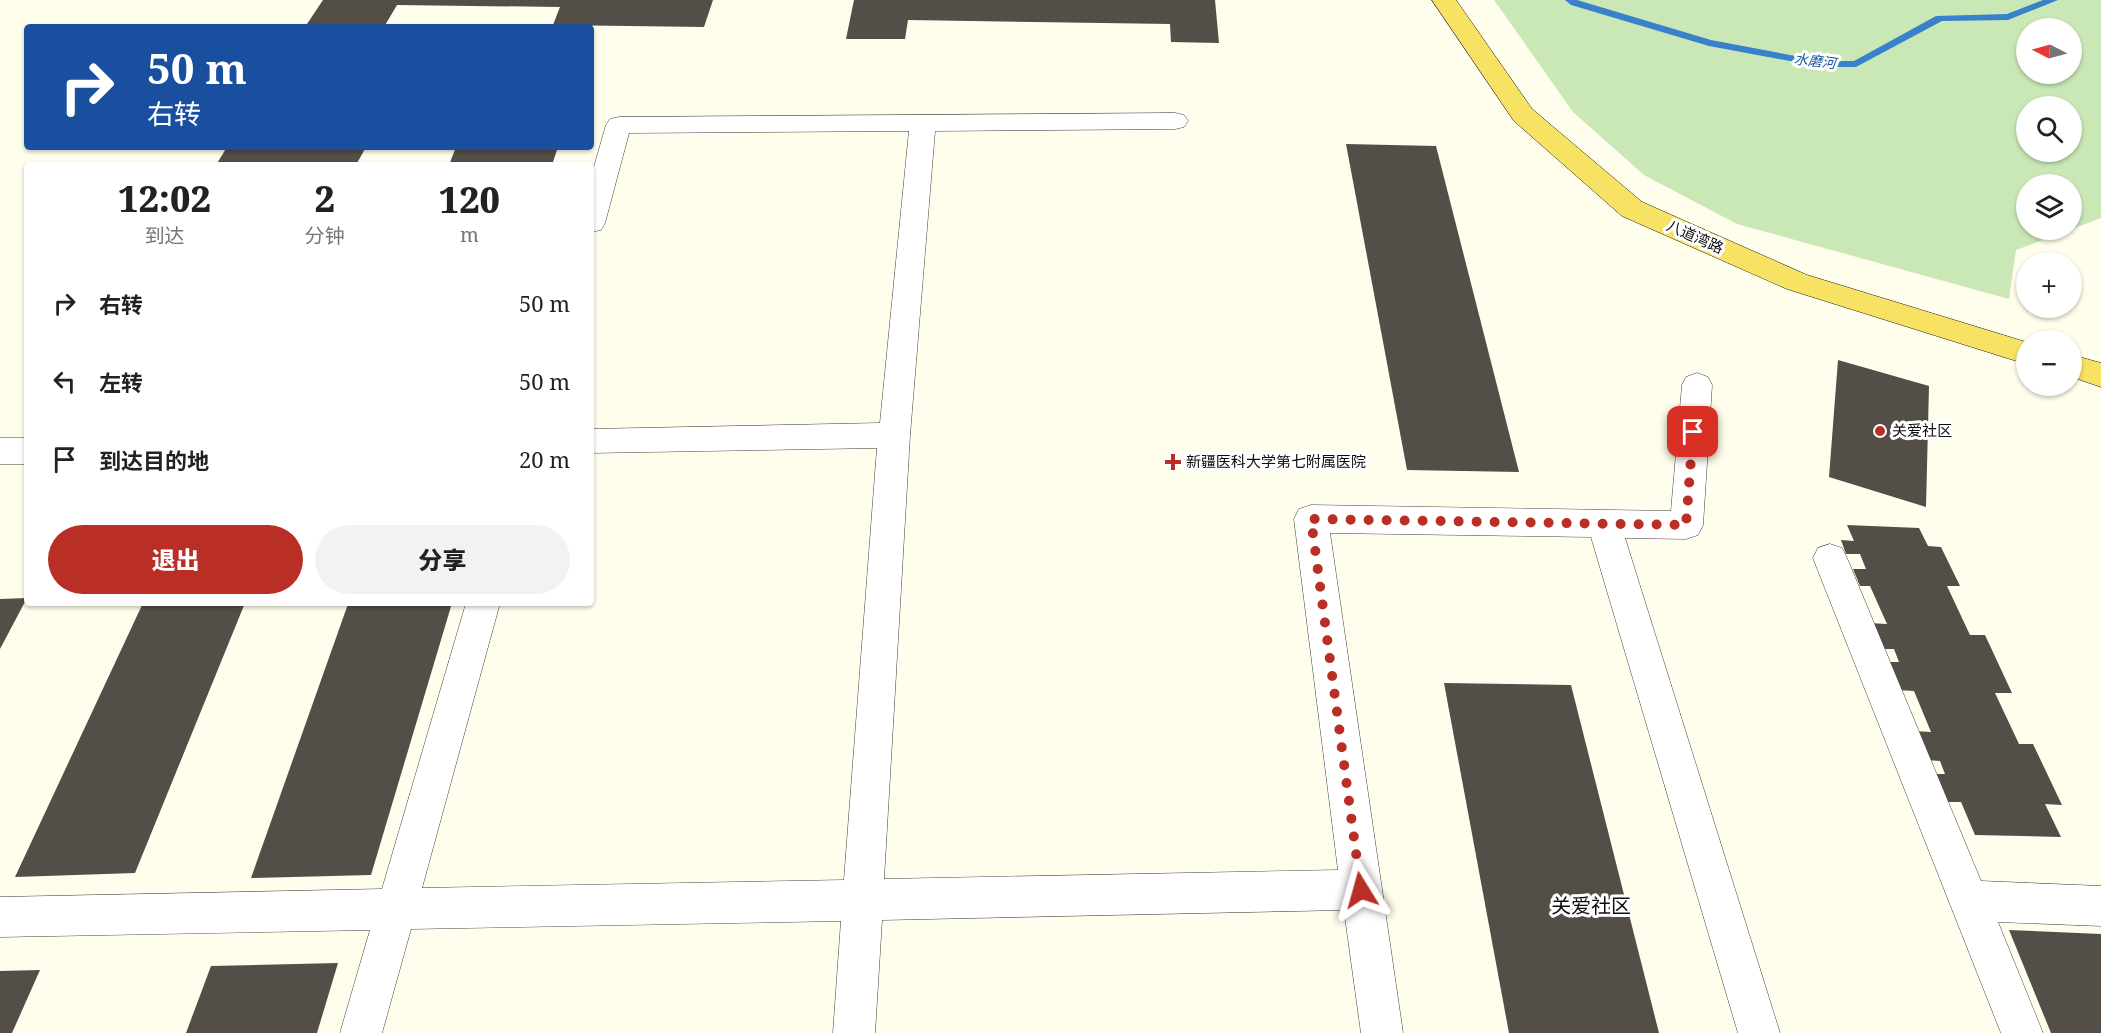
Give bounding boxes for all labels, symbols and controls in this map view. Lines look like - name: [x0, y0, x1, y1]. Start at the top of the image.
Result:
- north arrow: [2016, 18, 2082, 84]
- map controls: [2016, 18, 2082, 396]
- text: 50 m: [147, 39, 247, 96]
- icon: right: [48, 48, 126, 126]
- water label: 水磨河: [1793, 49, 1840, 73]
- text: 右转: [147, 95, 201, 132]
- button: search: [2016, 96, 2082, 162]
- text: 12:02: [118, 174, 211, 223]
- text: 2: [315, 174, 335, 223]
- button: layers: [2016, 174, 2082, 240]
- text: 120: [439, 175, 500, 224]
- street label: 八道湾路: [1664, 215, 1727, 257]
- text: m: [460, 221, 479, 248]
- text: 到达: [144, 222, 184, 249]
- text: 分钟: [305, 222, 345, 249]
- button: +: [2016, 252, 2082, 318]
- icon: right: [48, 287, 81, 320]
- text: 50 m: [519, 288, 570, 318]
- text: 右转: [99, 289, 143, 319]
- button: −: [2016, 330, 2082, 396]
- icon: left: [48, 365, 81, 398]
- text: 50 m: [519, 366, 570, 396]
- text: 左转: [99, 367, 143, 397]
- pin: [1667, 406, 1718, 457]
- icon: arrive: [1676, 415, 1709, 448]
- place label: 关爱社区: [1892, 420, 1952, 440]
- marker: 关爱社区: [1873, 424, 1887, 438]
- icon: arrive: [48, 443, 81, 476]
- text: 20 m: [519, 444, 570, 474]
- text: 到达目的地: [99, 445, 209, 475]
- place label: 新疆医科大学第七附属医院: [1186, 451, 1366, 471]
- marker: 新疆医科大学第七附属医院: [1164, 453, 1182, 471]
- button: 退出: [48, 525, 303, 594]
- button: 分享: [315, 525, 570, 594]
- position arrow: [1329, 858, 1393, 922]
- district label: 关爱社区: [1551, 892, 1631, 919]

